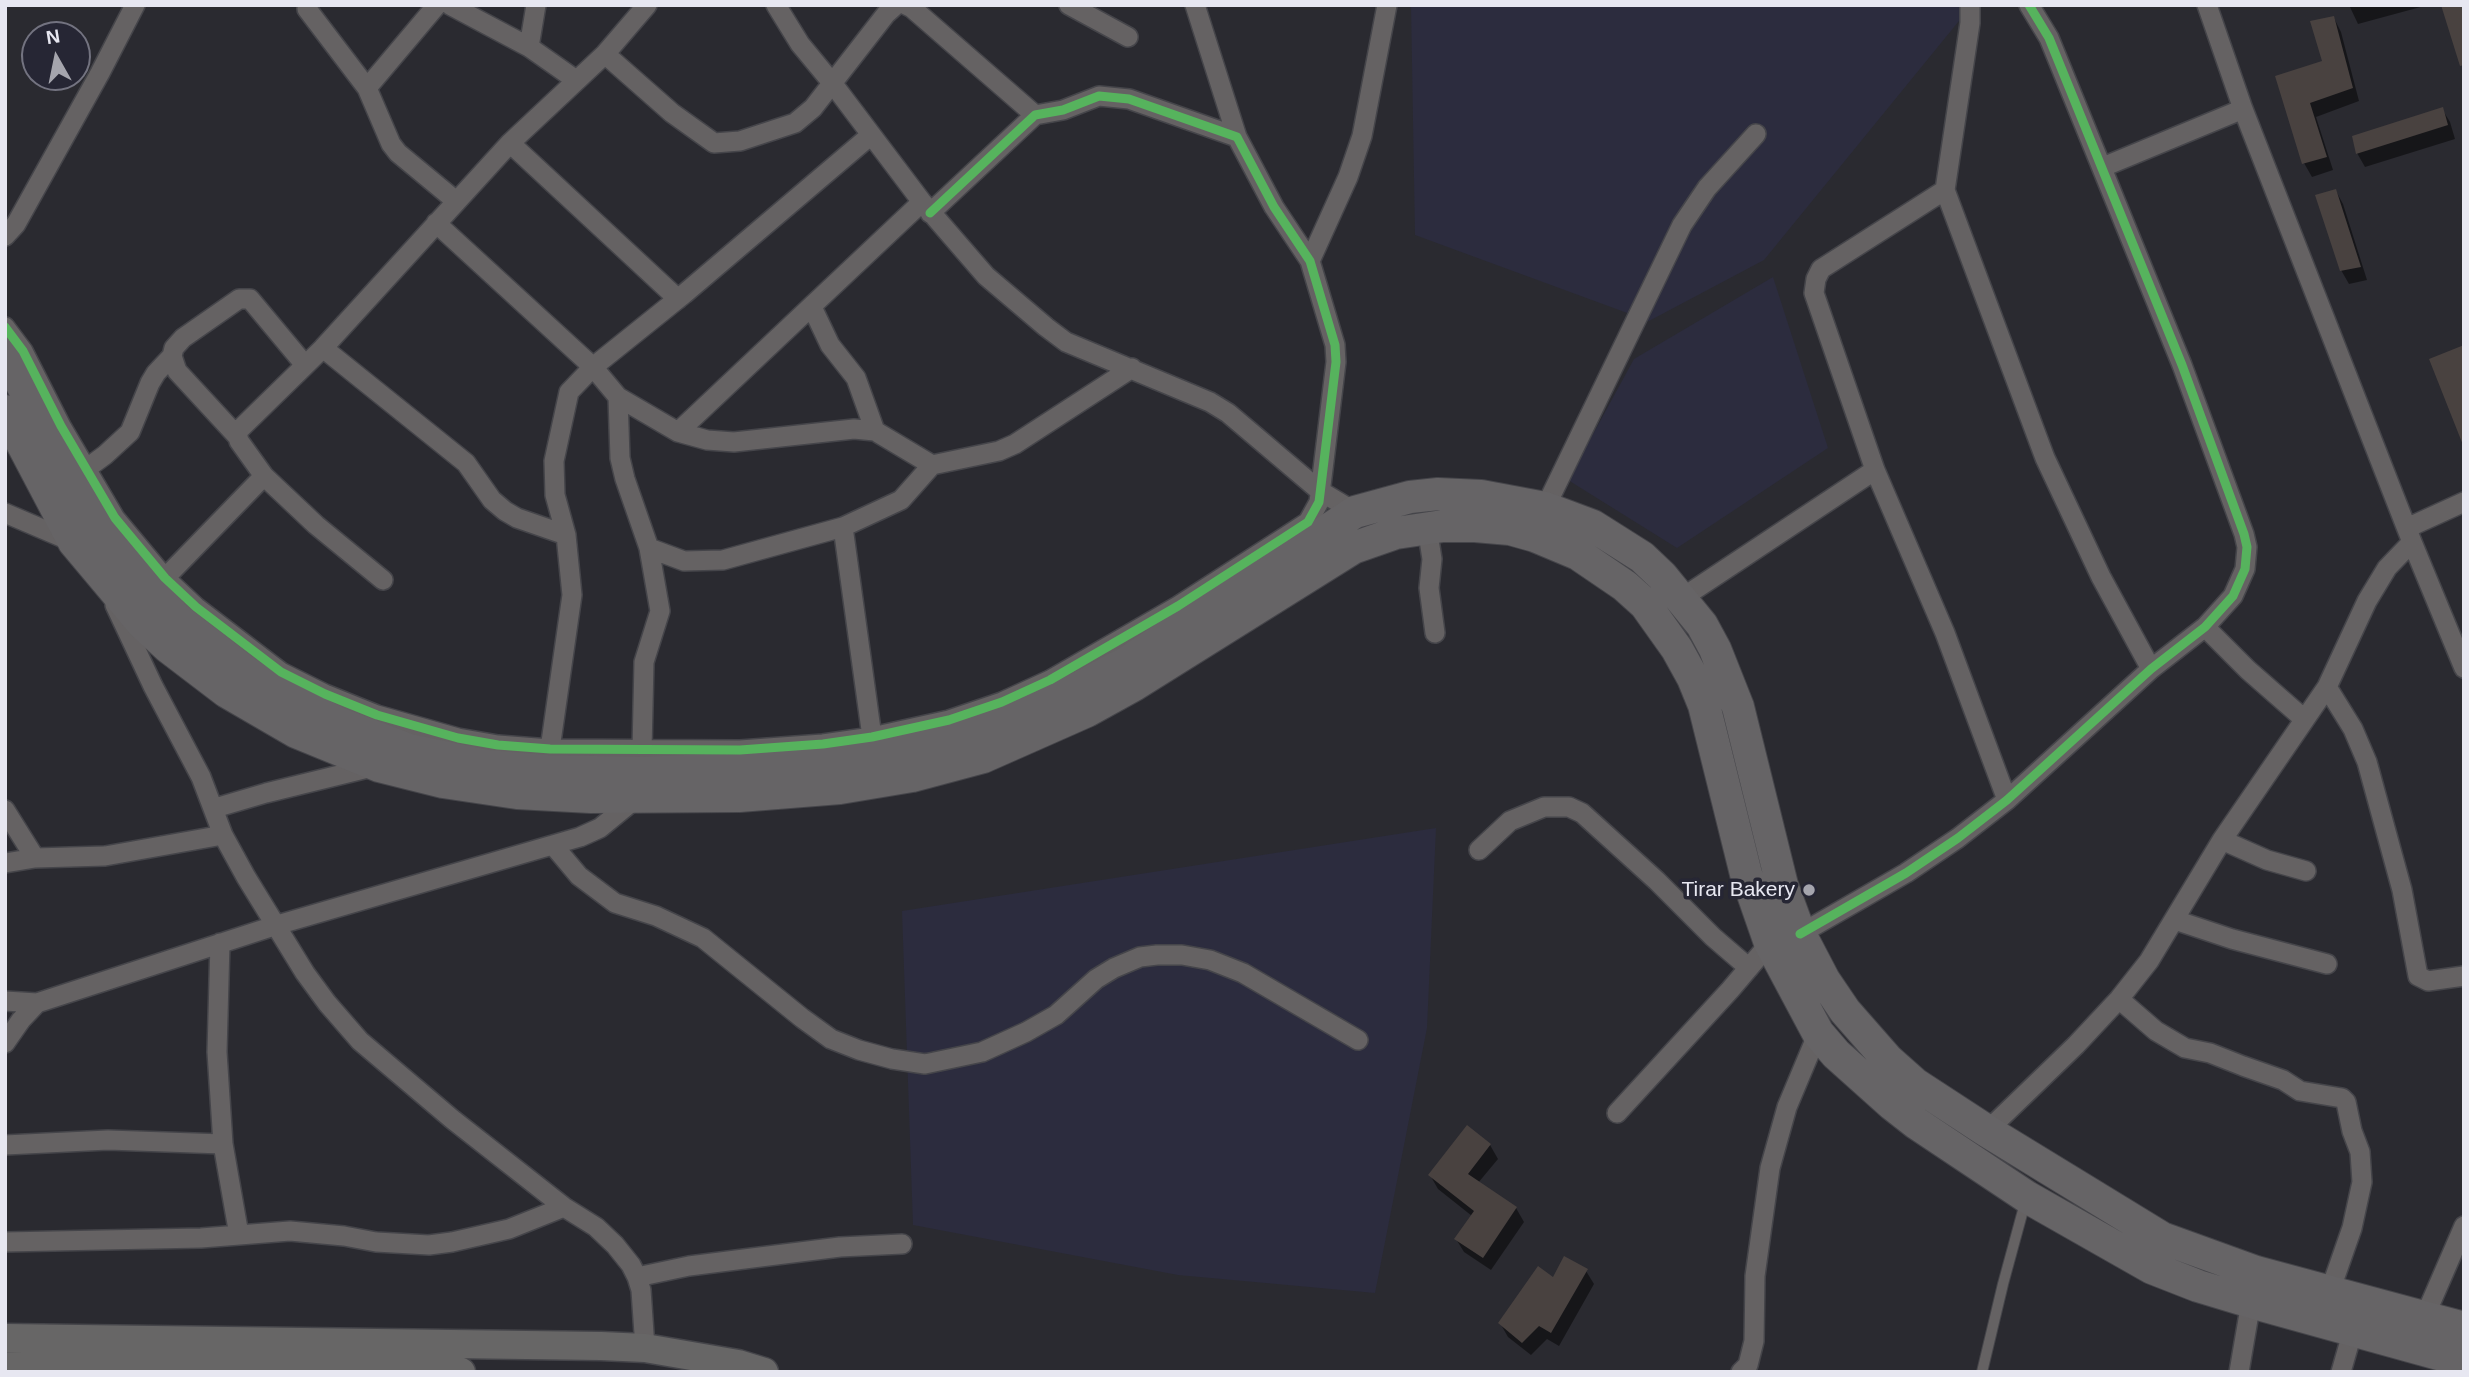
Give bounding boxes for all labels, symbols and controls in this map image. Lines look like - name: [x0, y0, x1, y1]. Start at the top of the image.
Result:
- north arrow: [21, 21, 91, 91]
- text: N: [45, 25, 61, 48]
- place label: Tirar Bakery: [1681, 877, 1795, 903]
- marker: Tirar Bakery: [1801, 882, 1817, 898]

